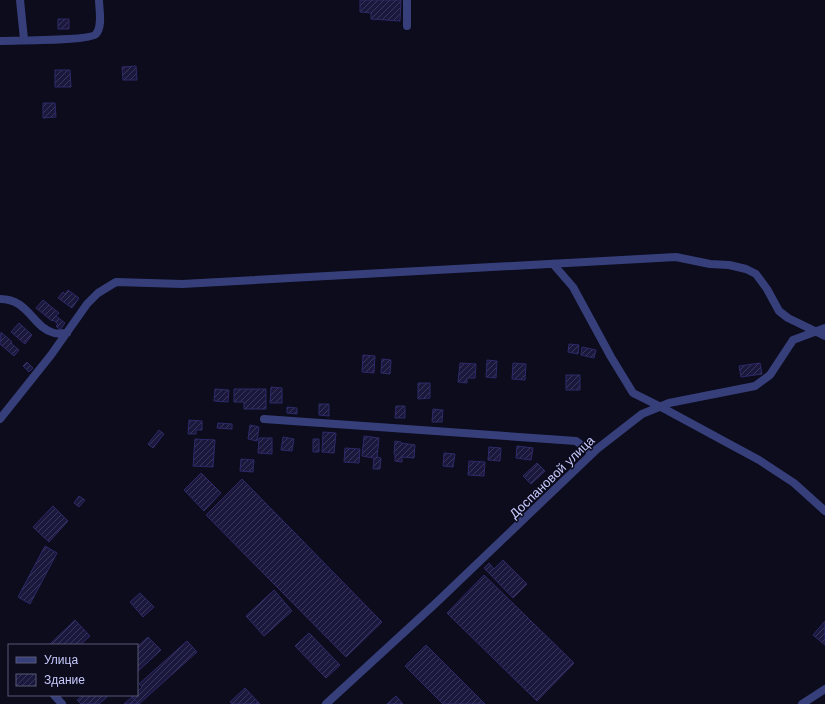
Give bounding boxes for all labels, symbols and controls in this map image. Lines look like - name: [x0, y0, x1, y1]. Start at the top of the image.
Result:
- street label: Доспановой улица: [507, 432, 598, 521]
- legend: [8, 644, 138, 696]
- text: Улица: [44, 653, 78, 667]
- text: Здание: [44, 673, 85, 687]

